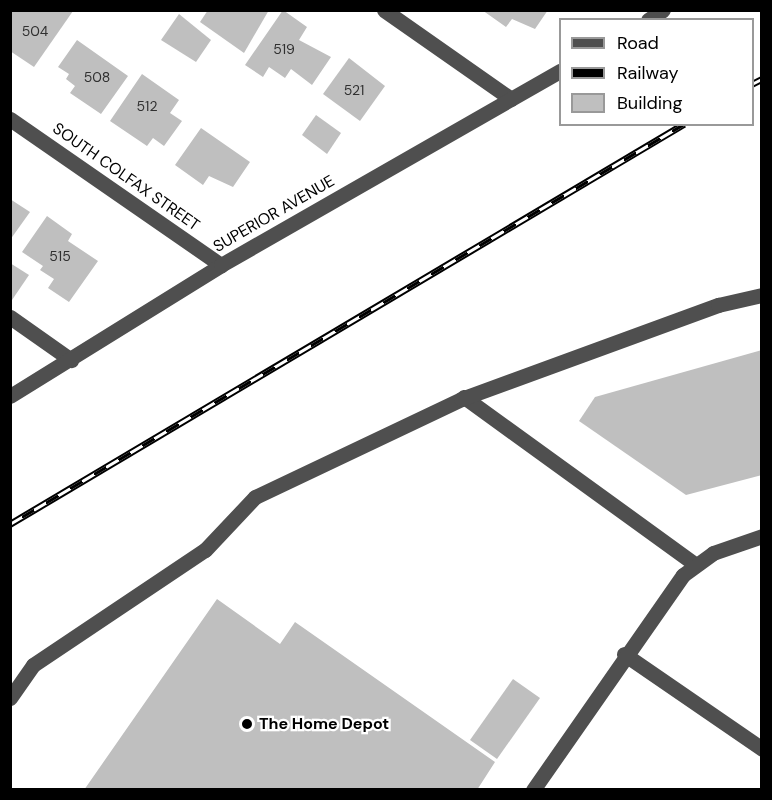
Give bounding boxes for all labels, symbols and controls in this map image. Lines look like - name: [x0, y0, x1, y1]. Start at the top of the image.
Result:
- legend: [559, 18, 754, 126]
- house number: 504: [22, 23, 48, 39]
- text: Road: [617, 31, 659, 55]
- house number: 519: [273, 41, 295, 57]
- text: Railway: [617, 61, 679, 85]
- house number: 508: [84, 69, 110, 85]
- house number: 521: [344, 82, 364, 98]
- text: Building: [617, 91, 682, 115]
- house number: 512: [137, 98, 157, 114]
- street label: SOUTH COLFAX STREET: [49, 119, 203, 235]
- street label: SUPERIOR AVENUE: [210, 171, 338, 257]
- house number: 515: [49, 248, 71, 264]
- place label: The Home Depot: [259, 714, 389, 734]
- marker: The Home Depot: [240, 717, 254, 731]

